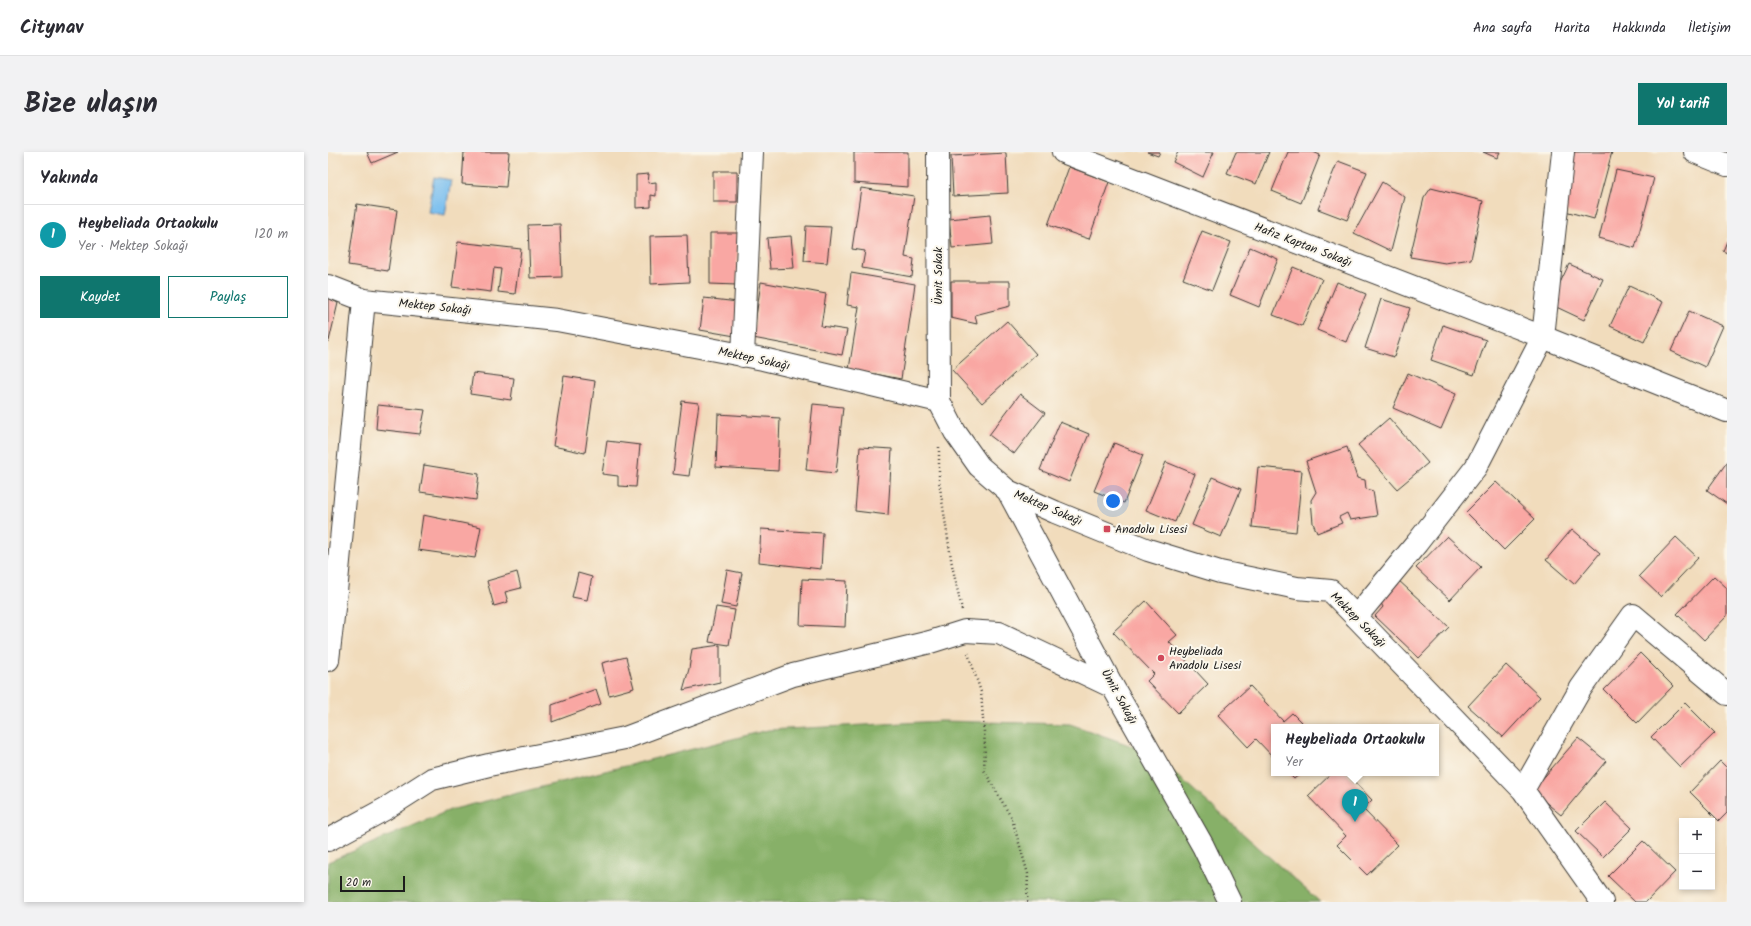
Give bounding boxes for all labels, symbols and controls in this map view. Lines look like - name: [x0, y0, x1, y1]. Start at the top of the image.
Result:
- text: Citynav: [20, 13, 83, 43]
- text: Ana sayfa: [1473, 17, 1532, 39]
- text: Harita: [1554, 17, 1590, 39]
- text: Hakkında: [1612, 17, 1666, 39]
- text: İletişim: [1688, 17, 1731, 39]
- text: Bize ulaşın: [24, 82, 158, 127]
- button: Yol tarifi: [1638, 83, 1727, 125]
- text: Yakında: [40, 165, 98, 192]
- text: Heybeliada Ortaokulu: [78, 212, 218, 236]
- street label: Hafız Kaptan Sokağı: [1251, 218, 1355, 272]
- text: 1: [51, 224, 55, 245]
- text: 120 m: [254, 224, 288, 245]
- text: Yer · Mektep Sokağı: [78, 236, 188, 257]
- street label: Ümit Sokak: [929, 247, 948, 305]
- button: Kaydet: [40, 276, 160, 318]
- button: Paylaş: [168, 276, 288, 318]
- street label: Mektep Sokağı: [398, 294, 472, 320]
- street label: Mektep Sokağı: [716, 342, 792, 376]
- street label: Mektep Sokağı: [1011, 485, 1085, 531]
- your location: [1103, 491, 1123, 511]
- place label: Anadolu Lisesi: [1115, 520, 1188, 539]
- marker: Anadolu Lisesi: [1102, 524, 1112, 534]
- street label: Mektep Sokağı: [1325, 587, 1391, 653]
- place label: Heybeliada Anadolu Lisesi: [1169, 642, 1242, 675]
- marker: Heybeliada Anadolu Lisesi: [1156, 653, 1166, 663]
- street label: Ümit Sokağı: [1096, 666, 1142, 728]
- popup: [1271, 724, 1439, 776]
- text: Heybeliada Ortaokulu: [1285, 728, 1425, 752]
- text: Yer: [1285, 752, 1303, 773]
- pin: 1: [1342, 789, 1368, 822]
- map controls: [1679, 818, 1715, 890]
- button: +: [1679, 818, 1715, 854]
- button: −: [1679, 854, 1715, 890]
- scale bar: [340, 874, 405, 893]
- text: 20 m: [346, 874, 371, 892]

